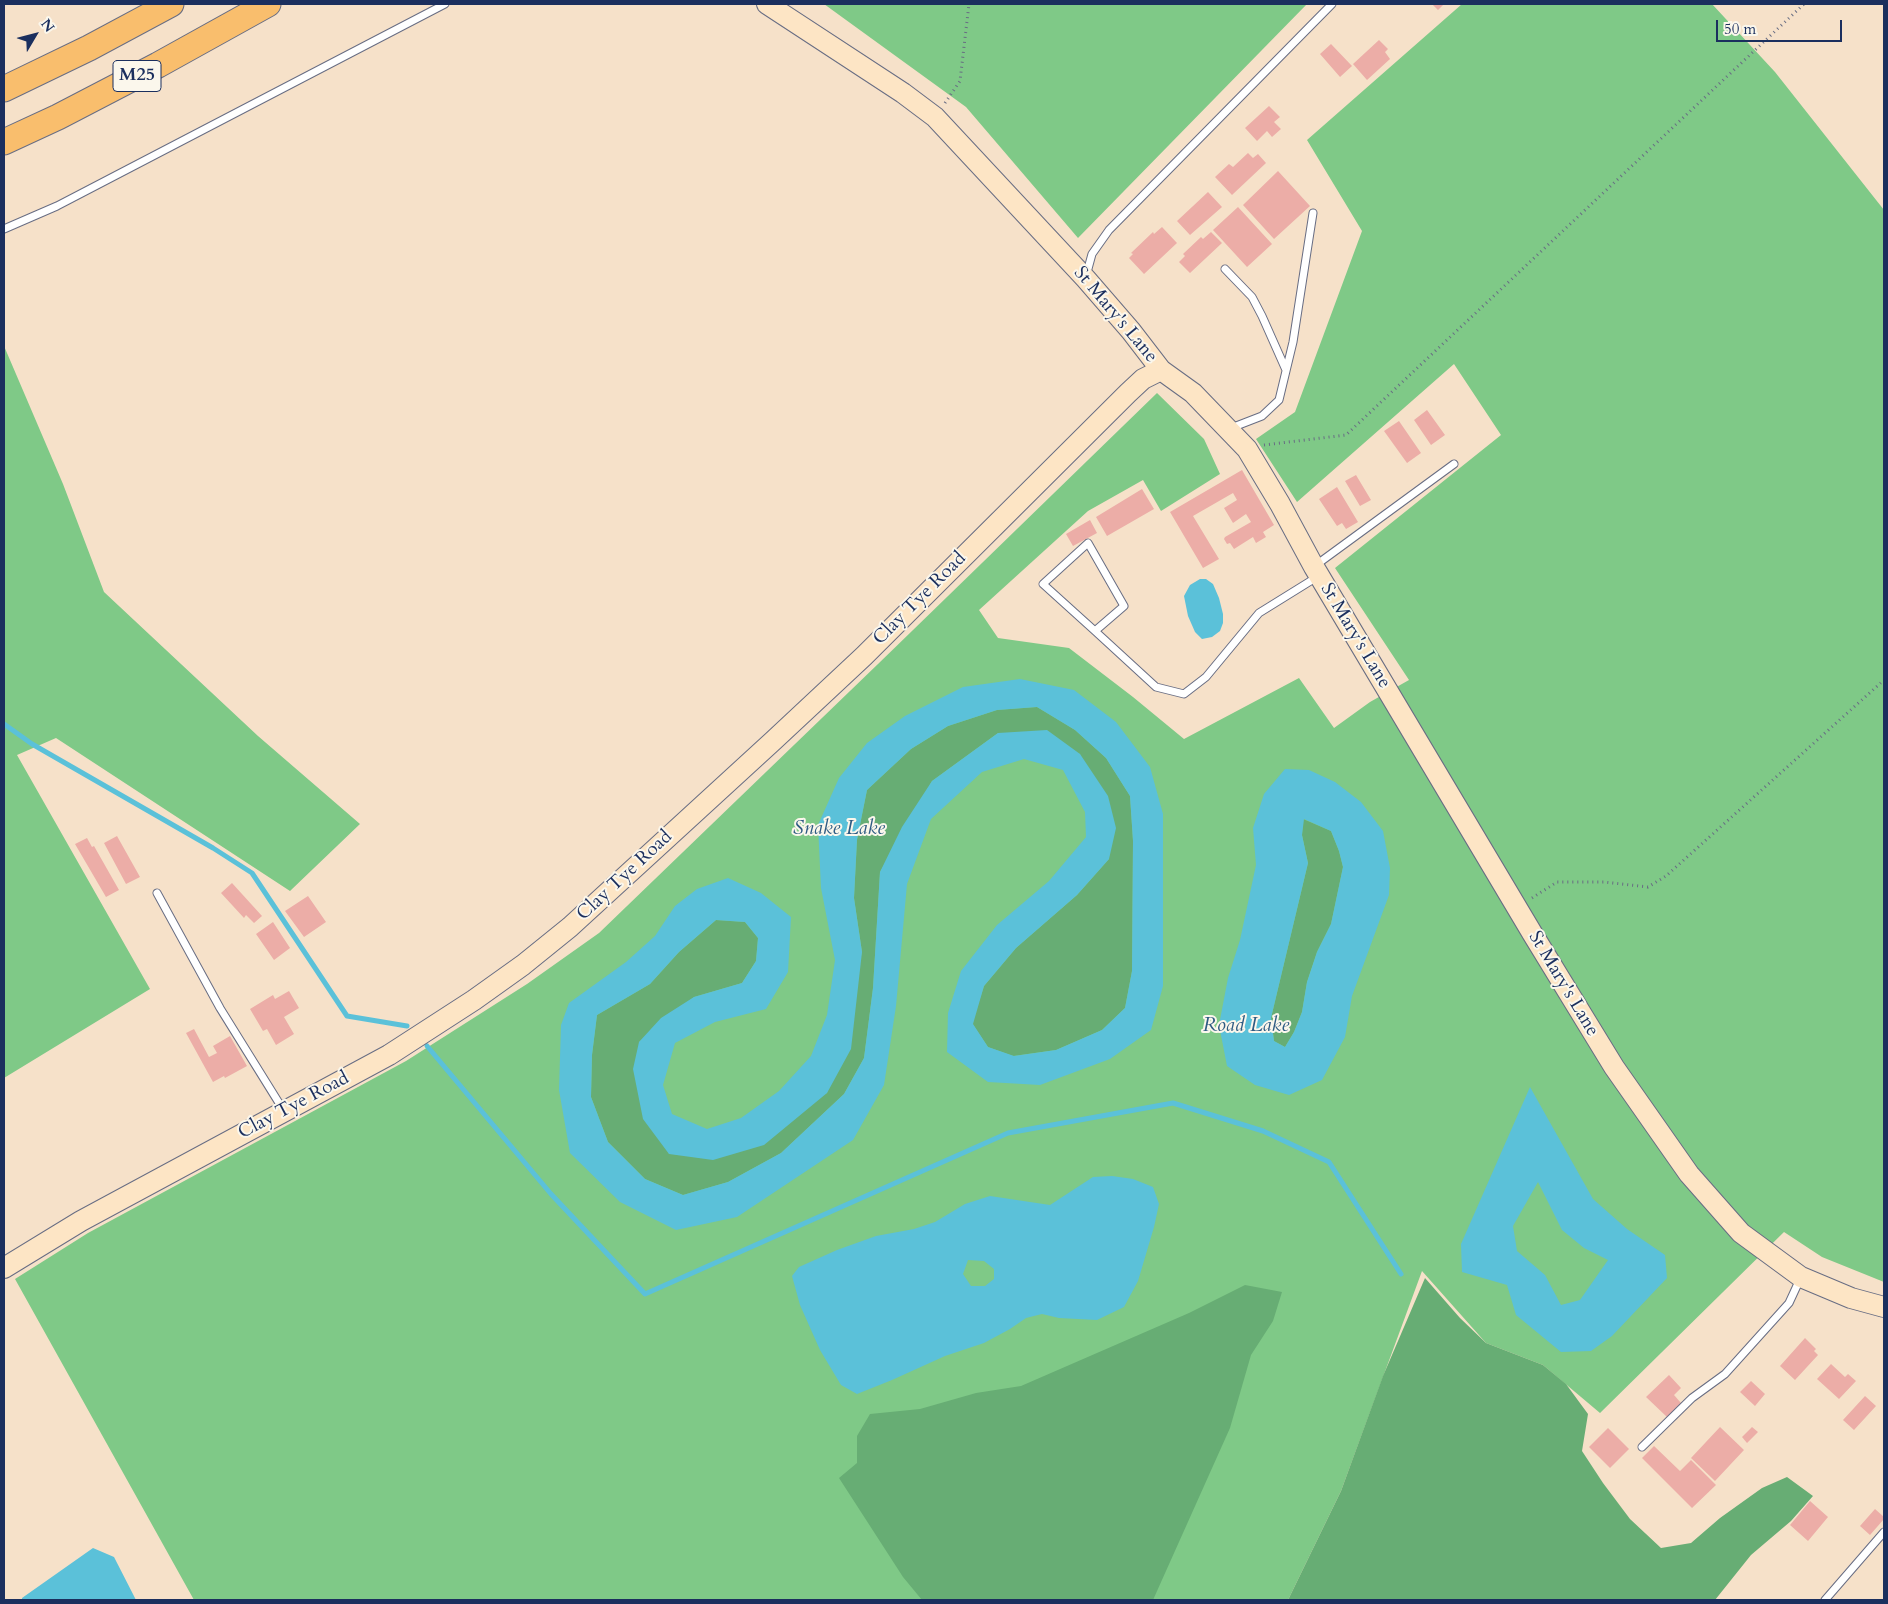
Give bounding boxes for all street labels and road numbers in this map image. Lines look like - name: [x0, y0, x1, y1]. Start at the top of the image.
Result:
- road number: M25: [113, 60, 161, 92]
- street label: St Mary's Lane: [1068, 262, 1162, 368]
- street label: Clay Tye Road: [869, 548, 971, 650]
- street label: St Mary's Lane: [1315, 579, 1395, 693]
- street label: Clay Tye Road: [573, 826, 677, 926]
- street label: St Mary's Lane: [1523, 927, 1603, 1041]
- street label: Clay Tye Road: [235, 1067, 353, 1145]

